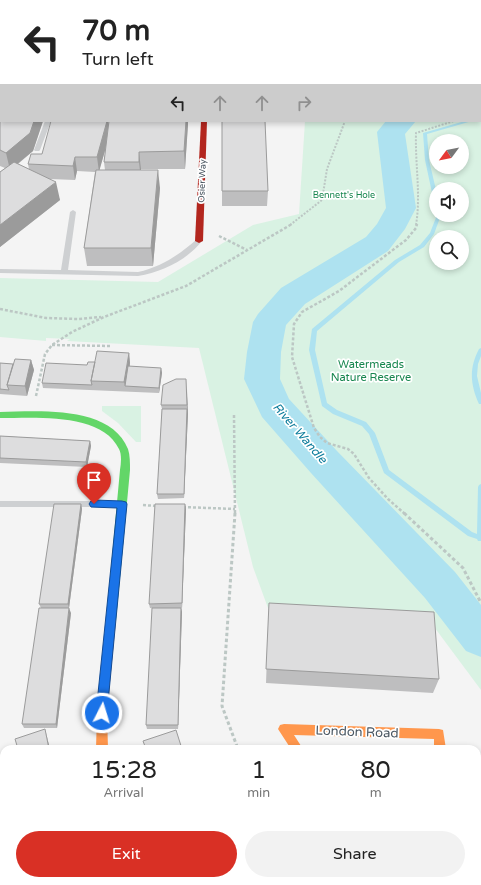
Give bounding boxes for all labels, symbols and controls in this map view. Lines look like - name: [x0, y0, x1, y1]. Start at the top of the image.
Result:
- text: 70 m: [82, 14, 150, 48]
- icon: left: [16, 16, 68, 68]
- text: Turn left: [82, 48, 154, 70]
- icon: left: [167, 92, 189, 114]
- icon: ahead: [209, 92, 231, 114]
- icon: ahead: [251, 92, 273, 114]
- icon: right: [293, 92, 315, 114]
- north arrow: [429, 134, 469, 174]
- map controls: [429, 134, 469, 270]
- street label: Osier Way: [196, 159, 209, 203]
- button: sound: [429, 182, 469, 222]
- park label: Bennett's Hole: [313, 190, 375, 201]
- button: search: [429, 230, 469, 270]
- park label: Watermeads Nature Reserve: [331, 358, 411, 384]
- water label: River Wandle: [270, 400, 331, 467]
- pin: [77, 463, 111, 504]
- icon: arrive: [83, 469, 105, 491]
- position arrow: [81, 692, 123, 734]
- street label: London Road: [315, 723, 399, 741]
- text: 15:28: [90, 756, 157, 785]
- text: 1: [251, 756, 266, 785]
- text: 80: [361, 756, 391, 785]
- text: Arrival: [103, 785, 144, 801]
- text: min: [247, 785, 270, 801]
- text: m: [370, 785, 382, 801]
- button: Exit: [16, 831, 237, 877]
- button: Share: [245, 831, 465, 877]

